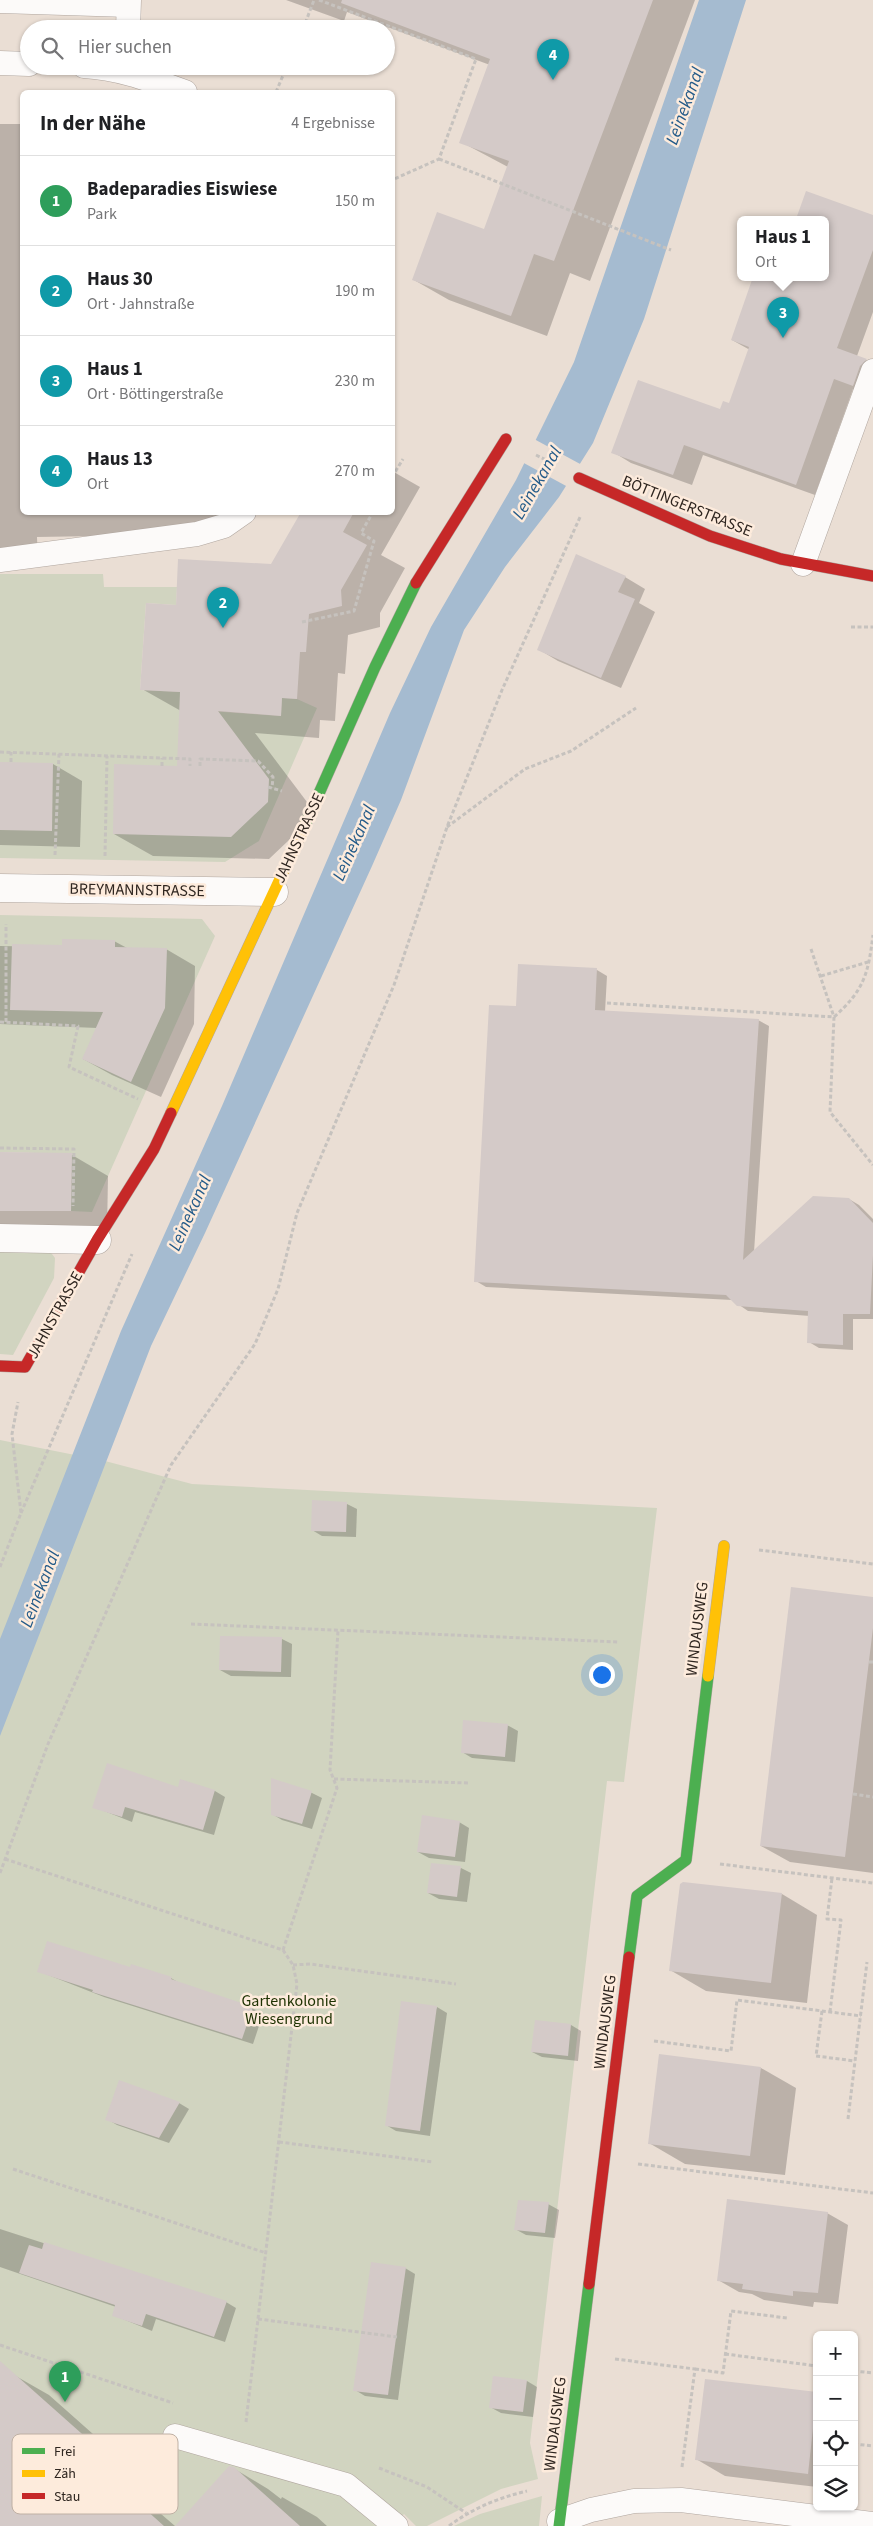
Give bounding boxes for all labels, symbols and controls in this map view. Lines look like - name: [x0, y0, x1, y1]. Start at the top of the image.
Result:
- search box: [20, 20, 395, 75]
- icon: search: [38, 34, 66, 62]
- text: Hier suchen: [78, 34, 172, 61]
- pin: 4: [537, 39, 569, 80]
- water label: Leinekanal: [659, 63, 711, 148]
- text: In der Nähe: [40, 108, 146, 138]
- text: 4 Ergebnisse: [291, 112, 375, 134]
- text: Badeparadies Eiswiese: [87, 176, 277, 203]
- text: 1: [52, 190, 60, 212]
- text: 150 m: [335, 190, 375, 212]
- text: Park: [87, 203, 117, 225]
- popup: [737, 216, 829, 281]
- text: Haus 1: [755, 224, 811, 251]
- text: Ort: [755, 251, 777, 273]
- text: Haus 30: [87, 266, 153, 293]
- text: 2: [52, 280, 60, 302]
- text: 190 m: [335, 280, 375, 302]
- text: Ort · Jahnstraße: [87, 293, 194, 315]
- pin: 3: [767, 297, 799, 338]
- text: Haus 1: [87, 356, 143, 383]
- text: 3: [52, 370, 60, 392]
- text: 230 m: [335, 370, 375, 392]
- text: Ort · Böttingerstraße: [87, 383, 223, 405]
- water label: Leinekanal: [506, 441, 568, 524]
- text: Haus 13: [87, 446, 153, 473]
- text: 4: [52, 460, 60, 482]
- text: 270 m: [335, 460, 375, 482]
- street label: BÖTTINGERSTRASSE: [619, 470, 755, 542]
- text: Ort: [87, 473, 109, 495]
- pin: 2: [207, 587, 239, 628]
- street label: JAHNSTRASSE: [269, 789, 329, 887]
- water label: Leinekanal: [326, 801, 382, 885]
- street label: BREYMANNSTRASSE: [69, 878, 205, 902]
- water label: Leinekanal: [162, 1171, 218, 1255]
- street label: JAHNSTRASSE: [22, 1267, 88, 1363]
- water label: Leinekanal: [14, 1546, 66, 1631]
- street label: WINDAUSWEG: [680, 1581, 714, 1677]
- your location: [589, 1662, 615, 1688]
- street label: WINDAUSWEG: [588, 1974, 622, 2070]
- park label: Gartenkolonie Wiesengrund: [241, 1990, 337, 2030]
- map controls: [813, 2331, 858, 2511]
- button: +: [813, 2331, 858, 2376]
- pin: 1: [49, 2361, 81, 2402]
- street label: WINDAUSWEG: [538, 2376, 572, 2472]
- button: −: [813, 2376, 858, 2421]
- button: locate: [813, 2421, 858, 2466]
- legend: [12, 2434, 178, 2514]
- text: Frei: [54, 2442, 76, 2462]
- text: Zäh: [54, 2464, 76, 2484]
- button: layers: [813, 2466, 858, 2511]
- text: Stau: [54, 2487, 80, 2507]

